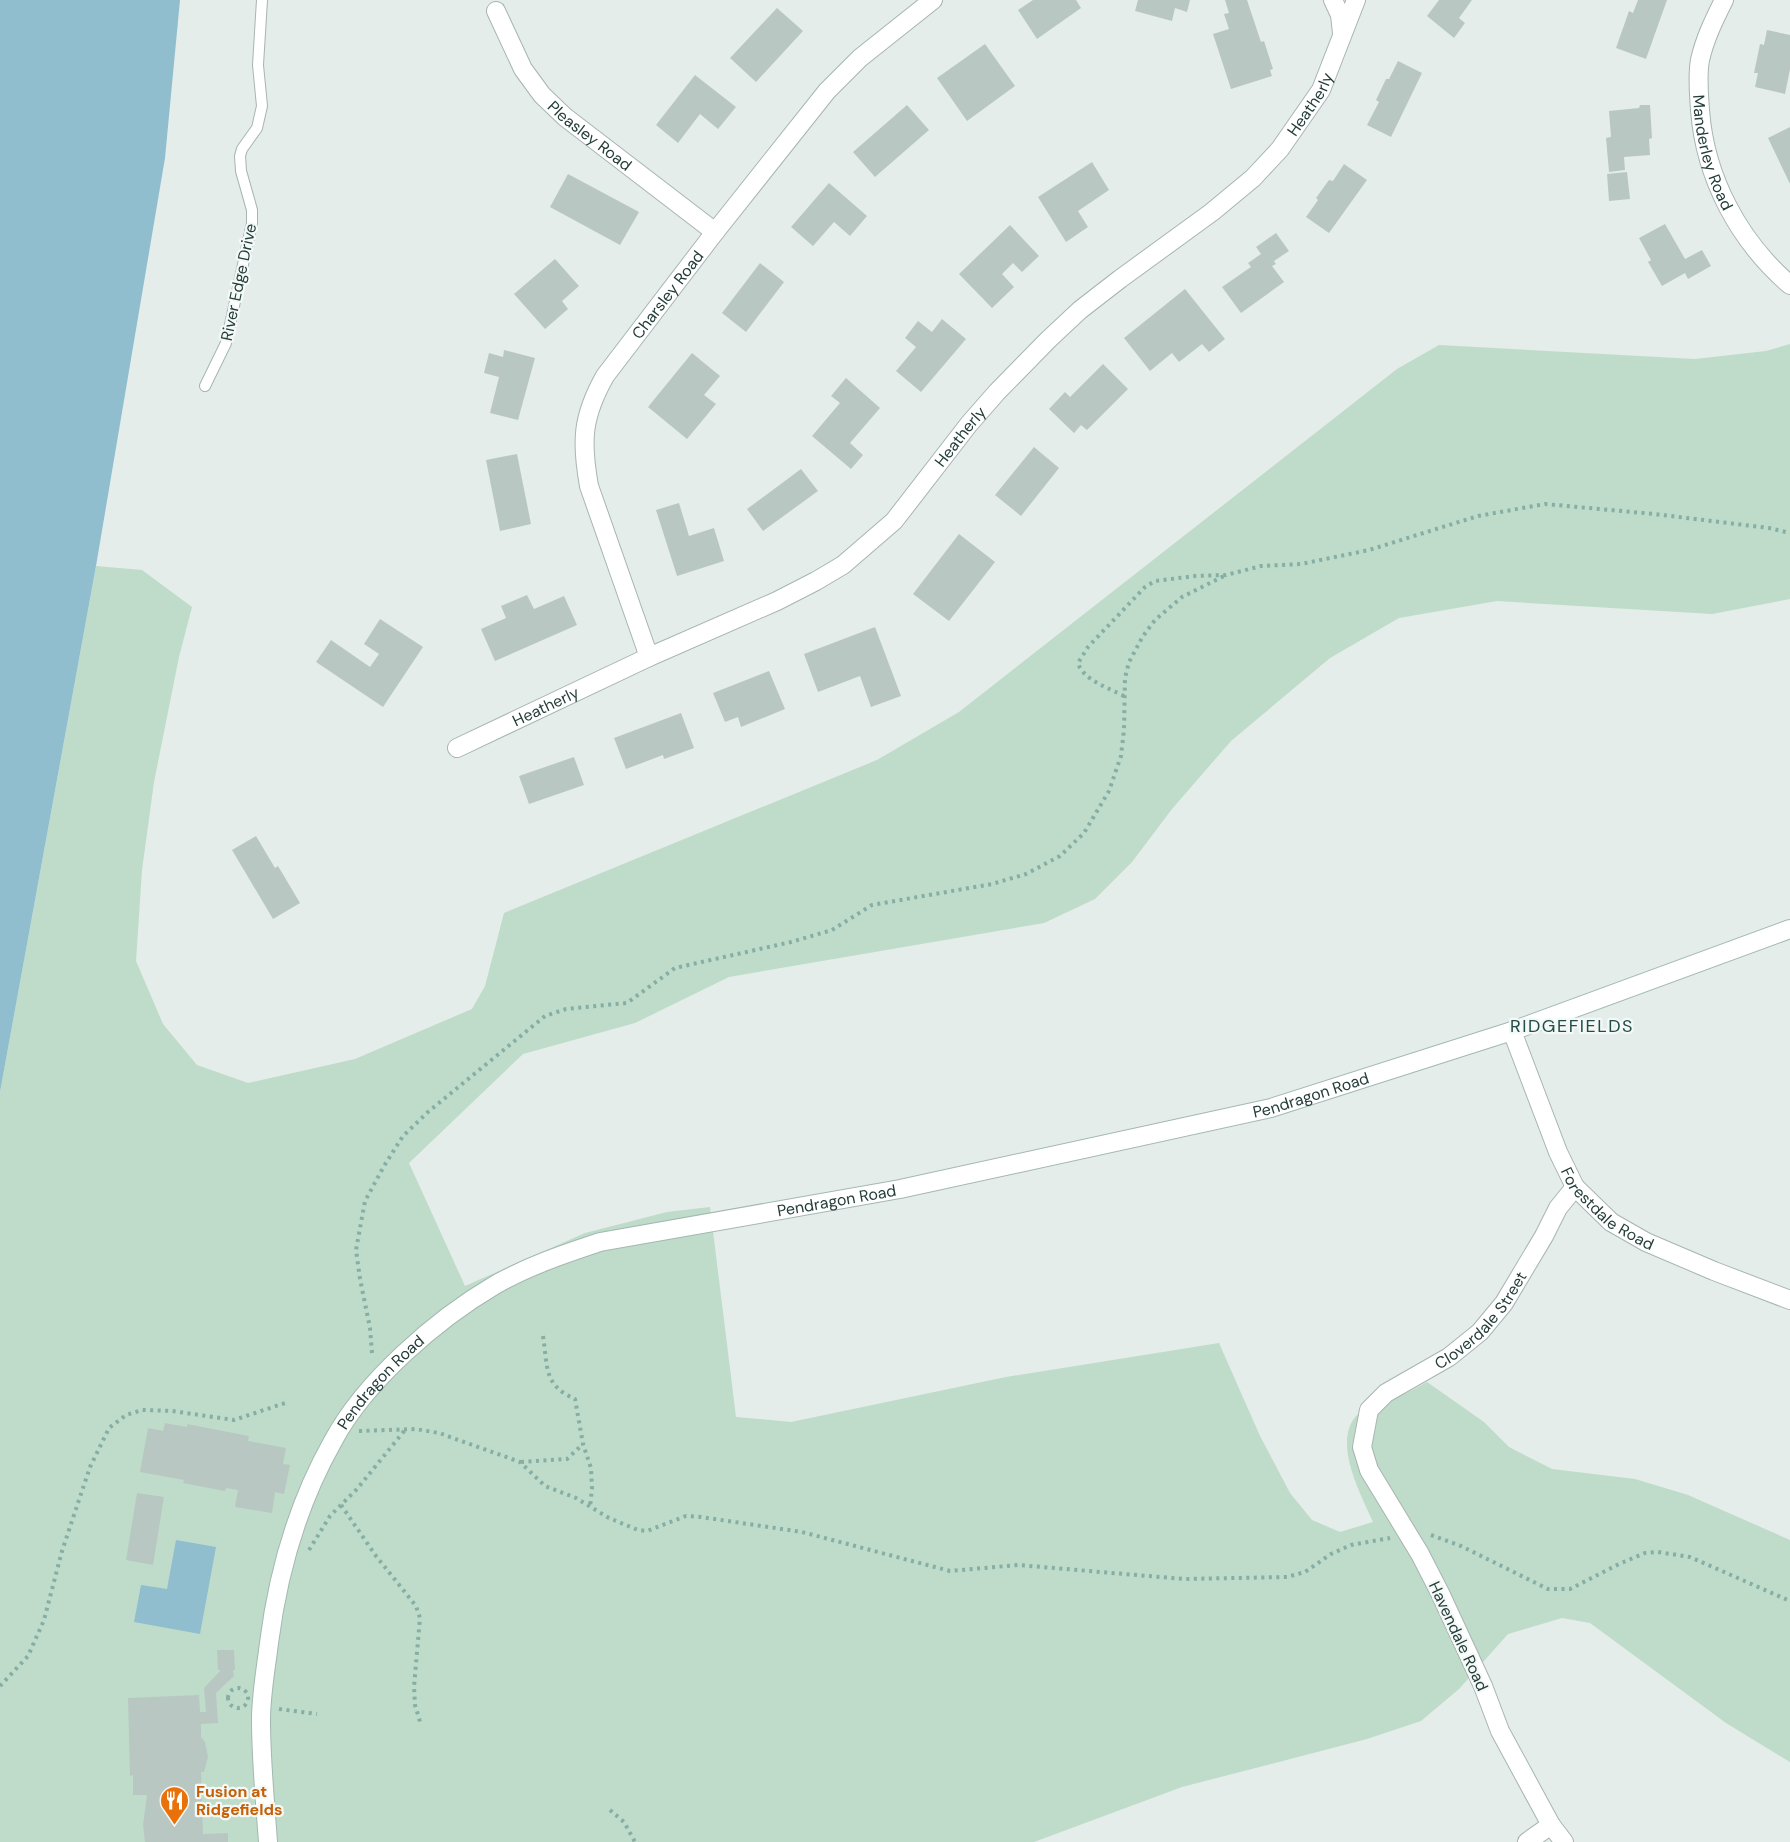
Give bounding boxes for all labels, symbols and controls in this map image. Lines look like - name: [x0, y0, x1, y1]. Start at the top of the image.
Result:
- street label: Heatherly: [1282, 70, 1338, 140]
- street label: Manderley Road: [1688, 94, 1738, 214]
- street label: Pleasley Road: [543, 96, 636, 175]
- street label: River Edge Drive: [216, 221, 261, 343]
- street label: Charsley Road: [627, 246, 708, 343]
- street label: Heatherly: [930, 402, 991, 471]
- street label: Heatherly: [509, 682, 583, 731]
- district label: RIDGEFIELDS: [1510, 1014, 1634, 1038]
- street label: Pendragon Road: [1251, 1067, 1372, 1123]
- street label: Forestdale Road: [1556, 1164, 1657, 1255]
- street label: Pendragon Road: [775, 1180, 898, 1222]
- street label: Cloverdale Street: [1431, 1268, 1532, 1374]
- street label: Pendragon Road: [332, 1330, 429, 1433]
- street label: Havendale Road: [1424, 1578, 1493, 1694]
- place label: Fusion at Ridgefields: [196, 1781, 282, 1820]
- restaurant icon: Fusion at Ridgefields: [159, 1784, 191, 1826]

